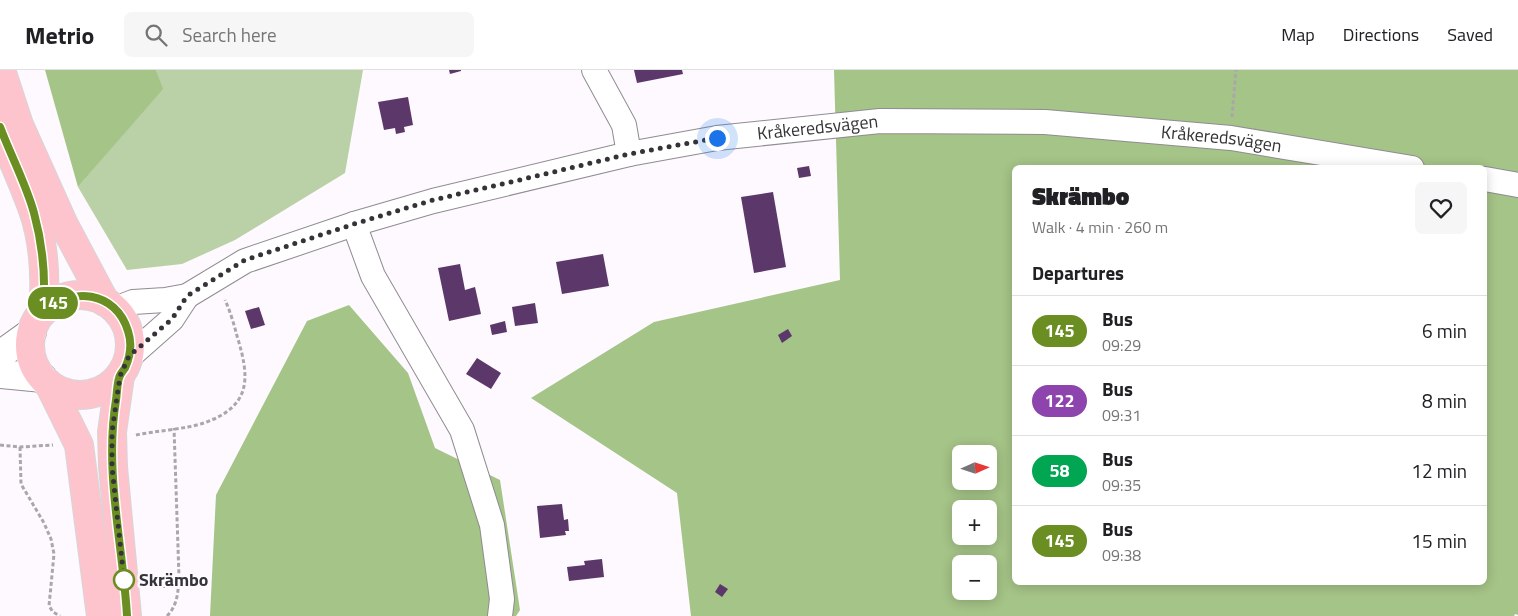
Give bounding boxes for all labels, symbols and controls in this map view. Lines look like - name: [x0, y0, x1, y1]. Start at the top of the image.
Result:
- search box: [124, 12, 474, 57]
- text: Metrio: [25, 17, 94, 53]
- text: Search here: [182, 20, 277, 49]
- icon: search: [142, 21, 170, 49]
- text: Map: [1281, 21, 1315, 48]
- text: Directions: [1343, 21, 1419, 48]
- text: Saved: [1447, 21, 1493, 48]
- street label: Kråkeredsvägen: [756, 107, 879, 147]
- street label: Kråkeredsvägen: [1160, 118, 1284, 159]
- your location: [705, 126, 730, 151]
- text: Skrämbo: [1032, 178, 1129, 214]
- button: heart: [1415, 182, 1467, 234]
- text: Walk · 4 min · 260 m: [1032, 215, 1168, 239]
- text: Departures: [1032, 258, 1124, 287]
- line badge: 145: [24, 287, 82, 319]
- text: 145: [38, 289, 68, 316]
- text: Bus: [1102, 304, 1133, 333]
- text: 6 min: [1422, 316, 1467, 345]
- text: 145: [1044, 317, 1075, 344]
- text: 09:29: [1102, 333, 1141, 357]
- text: Bus: [1102, 374, 1133, 403]
- text: 8 min: [1422, 386, 1467, 415]
- text: 122: [1044, 387, 1075, 414]
- text: 09:31: [1102, 403, 1141, 427]
- text: Bus: [1102, 444, 1133, 473]
- north arrow: [952, 445, 998, 490]
- map controls: [952, 445, 997, 600]
- text: 12 min: [1411, 456, 1467, 485]
- text: 58: [1049, 457, 1070, 484]
- text: 09:35: [1102, 473, 1141, 497]
- button: +: [952, 500, 997, 545]
- text: Bus: [1102, 514, 1133, 543]
- text: 15 min: [1411, 526, 1467, 555]
- text: 145: [1044, 527, 1075, 554]
- text: 09:38: [1102, 543, 1141, 567]
- button: −: [952, 555, 997, 600]
- place label: Skrämbo: [139, 566, 208, 593]
- marker: Skrämbo: [113, 569, 135, 591]

